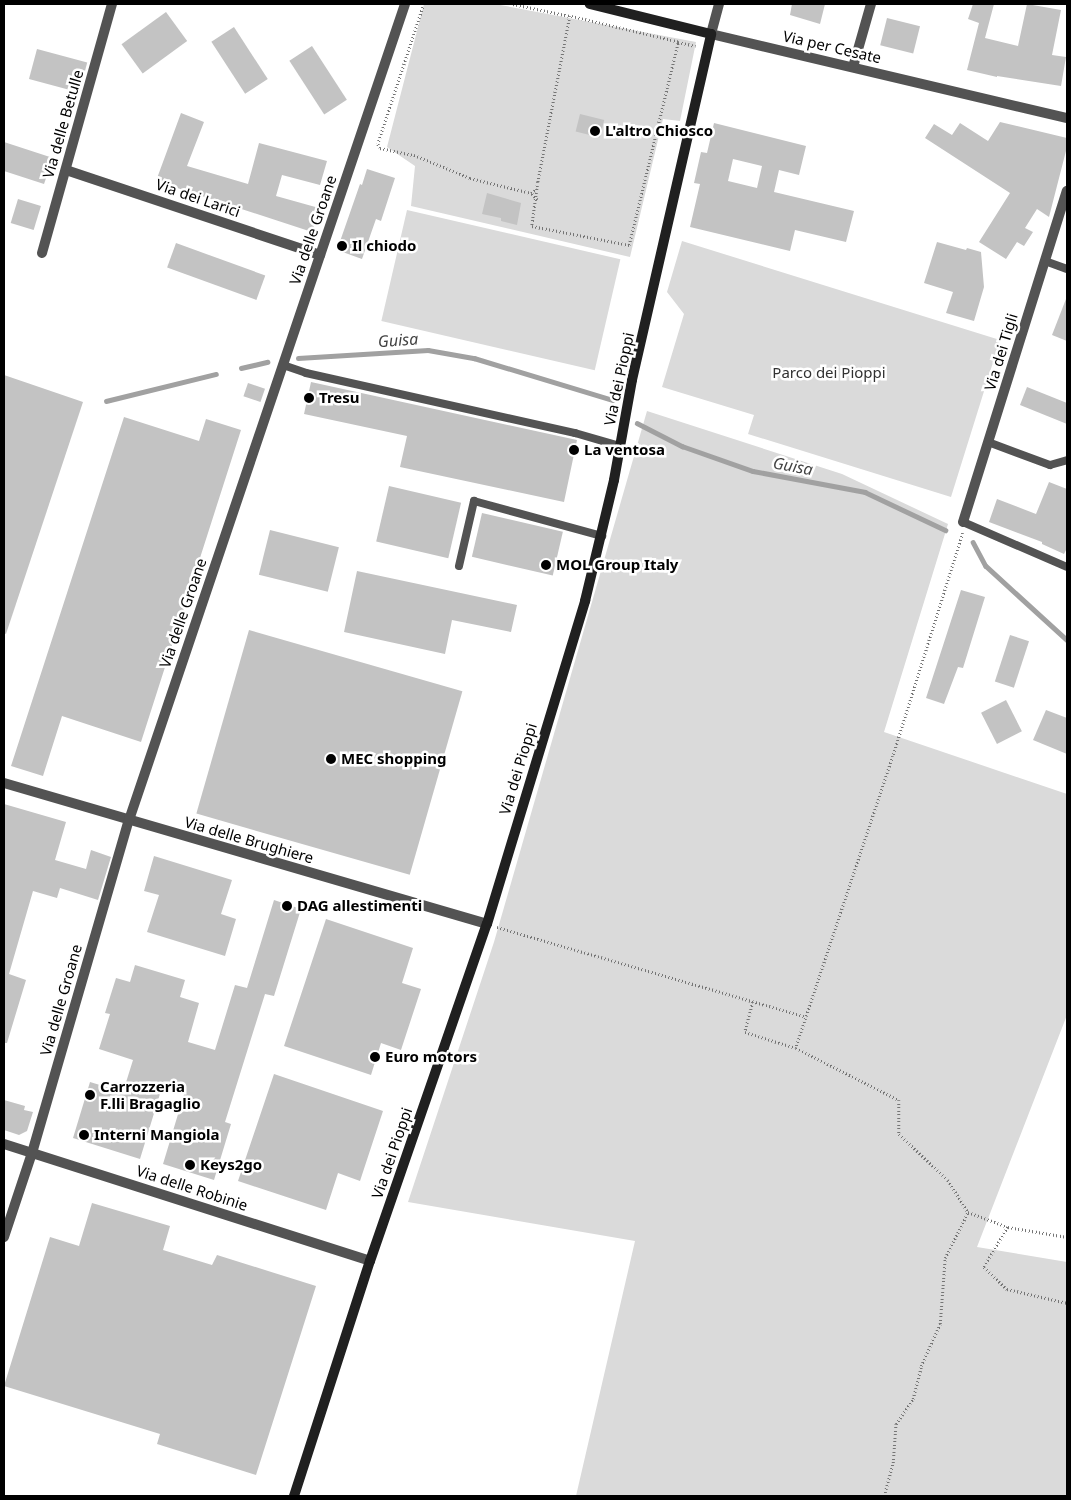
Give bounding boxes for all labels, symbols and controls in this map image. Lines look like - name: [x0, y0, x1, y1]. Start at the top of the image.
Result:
- street label: Via per Cesate: [781, 27, 883, 67]
- street label: Via delle Betulle: [39, 68, 87, 180]
- place label: L'altro Chiosco: [605, 122, 713, 140]
- marker: L'altro Chiosco: [589, 125, 601, 137]
- street label: Via delle Groane: [286, 173, 340, 287]
- street label: Via dei Larici: [153, 175, 243, 221]
- place label: Il chiodo: [352, 237, 416, 255]
- marker: Il chiodo: [336, 240, 348, 252]
- street label: Via dei Tigli: [981, 311, 1021, 393]
- water label: Guisa: [377, 329, 419, 351]
- street label: Via dei Pioppi: [600, 331, 638, 427]
- park label: Parco dei Pioppi: [772, 364, 886, 382]
- place label: Tresu: [319, 389, 360, 407]
- marker: Tresu: [303, 392, 315, 404]
- place label: La ventosa: [584, 441, 665, 459]
- marker: La ventosa: [568, 444, 580, 456]
- water label: Guisa: [772, 453, 814, 479]
- street label: Via delle Groane: [156, 556, 210, 670]
- place label: MOL Group Italy: [556, 556, 678, 574]
- marker: MOL Group Italy: [540, 559, 552, 571]
- street label: Via dei Pioppi: [496, 721, 540, 817]
- place label: MEC shopping: [341, 750, 446, 768]
- marker: MEC shopping: [325, 753, 337, 765]
- street label: Via delle Brughiere: [182, 813, 316, 867]
- place label: DAG allestimenti: [297, 897, 422, 915]
- marker: DAG allestimenti: [281, 900, 293, 912]
- street label: Via delle Groane: [36, 942, 86, 1058]
- place label: Euro motors: [385, 1048, 477, 1066]
- marker: Euro motors: [369, 1051, 381, 1063]
- place label: Carrozzeria F.lli Bragaglio: [100, 1077, 201, 1112]
- marker: Carrozzeria F.lli Bragaglio: [84, 1089, 96, 1101]
- street label: Via dei Pioppi: [368, 1105, 416, 1201]
- place label: Interni Mangiola: [94, 1126, 220, 1144]
- marker: Interni Mangiola: [78, 1129, 90, 1141]
- place label: Keys2go: [200, 1156, 262, 1174]
- marker: Keys2go: [184, 1159, 196, 1171]
- street label: Via delle Robinie: [134, 1162, 250, 1214]

